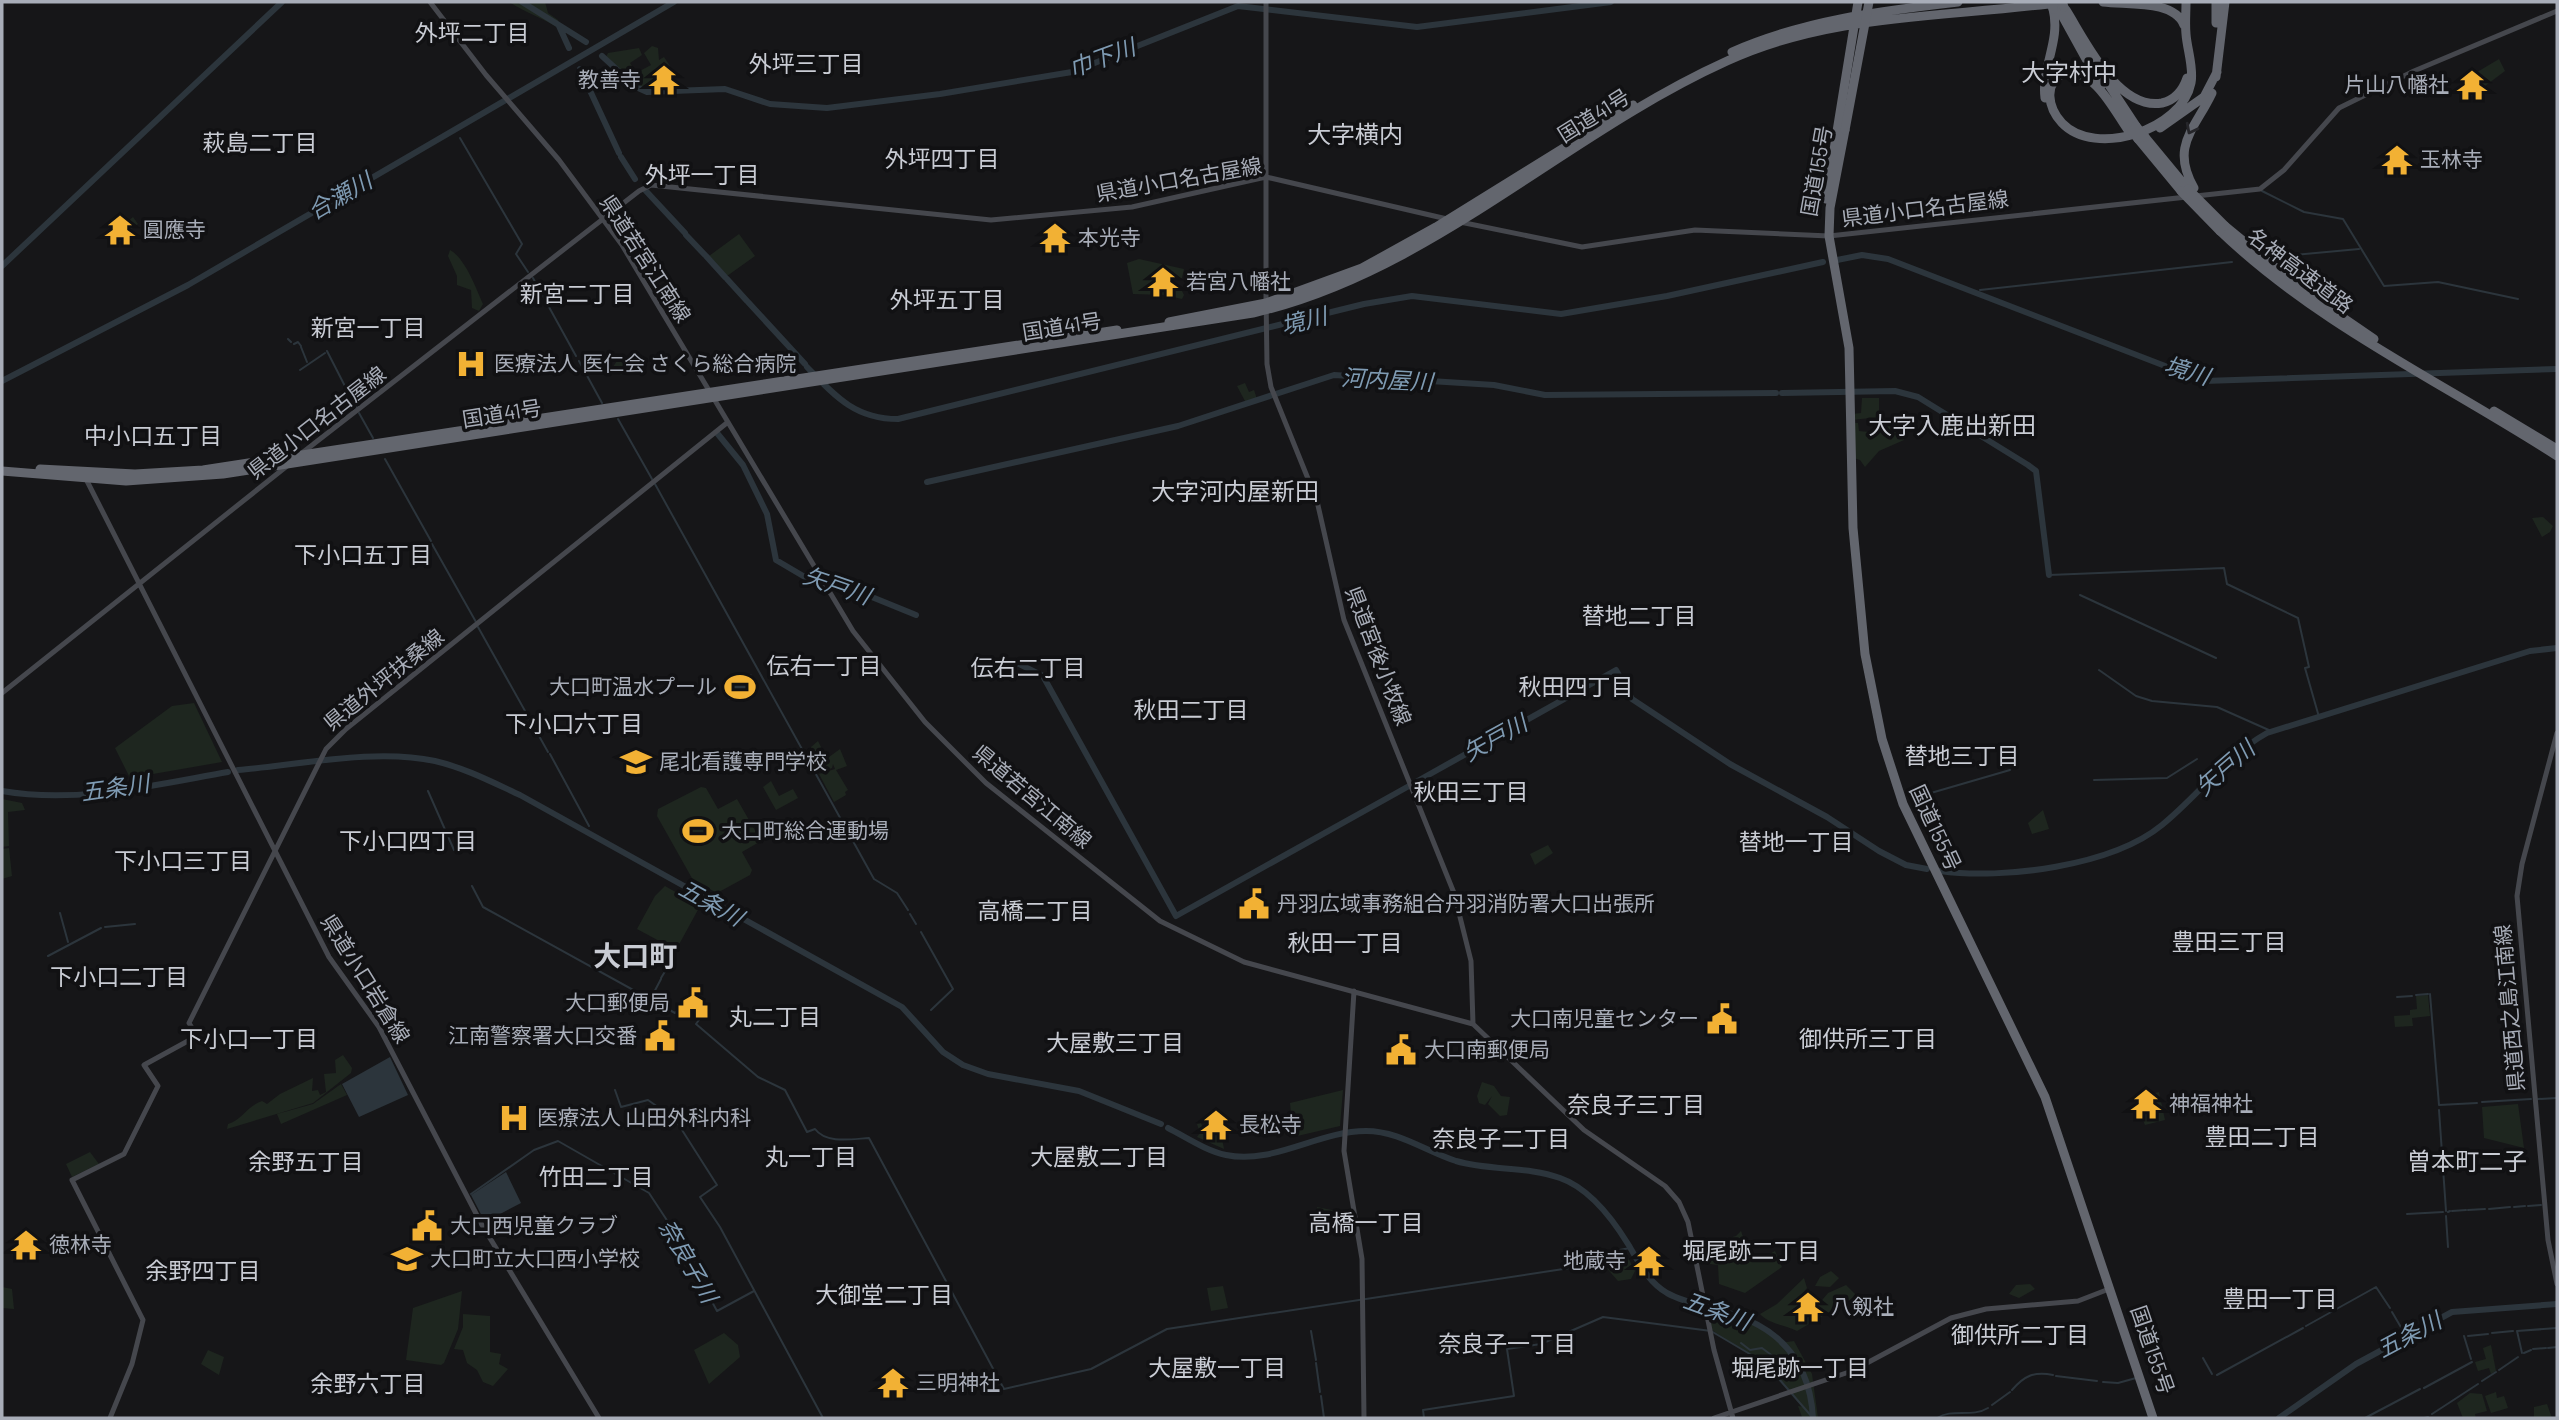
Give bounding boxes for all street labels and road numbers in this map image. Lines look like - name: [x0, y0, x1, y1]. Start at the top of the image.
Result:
- street label: 国道41号: [1553, 83, 1634, 147]
- street label: 国道155号: [1795, 123, 1836, 218]
- street label: 県道小口名古屋線: [1094, 152, 1264, 205]
- street label: 県道小口名古屋線: [1840, 185, 2010, 230]
- street label: 県道若宮江南線: [596, 190, 697, 327]
- street label: 名神高速道路: [2243, 222, 2359, 318]
- street label: 国道41号: [1020, 307, 1103, 344]
- street label: 県道小口名古屋線: [242, 360, 390, 483]
- street label: 国道41号: [460, 394, 543, 431]
- street label: 県道宮後小牧線: [1341, 582, 1417, 729]
- street label: 県道外坪扶桑線: [318, 623, 448, 735]
- street label: 県道若宮江南線: [969, 739, 1097, 853]
- street label: 国道155号: [1906, 780, 1967, 874]
- street label: 県道小口岩倉線: [317, 909, 416, 1047]
- street label: 県道西之島江南線: [2489, 923, 2528, 1093]
- street label: 国道155号: [2127, 1302, 2180, 1397]

